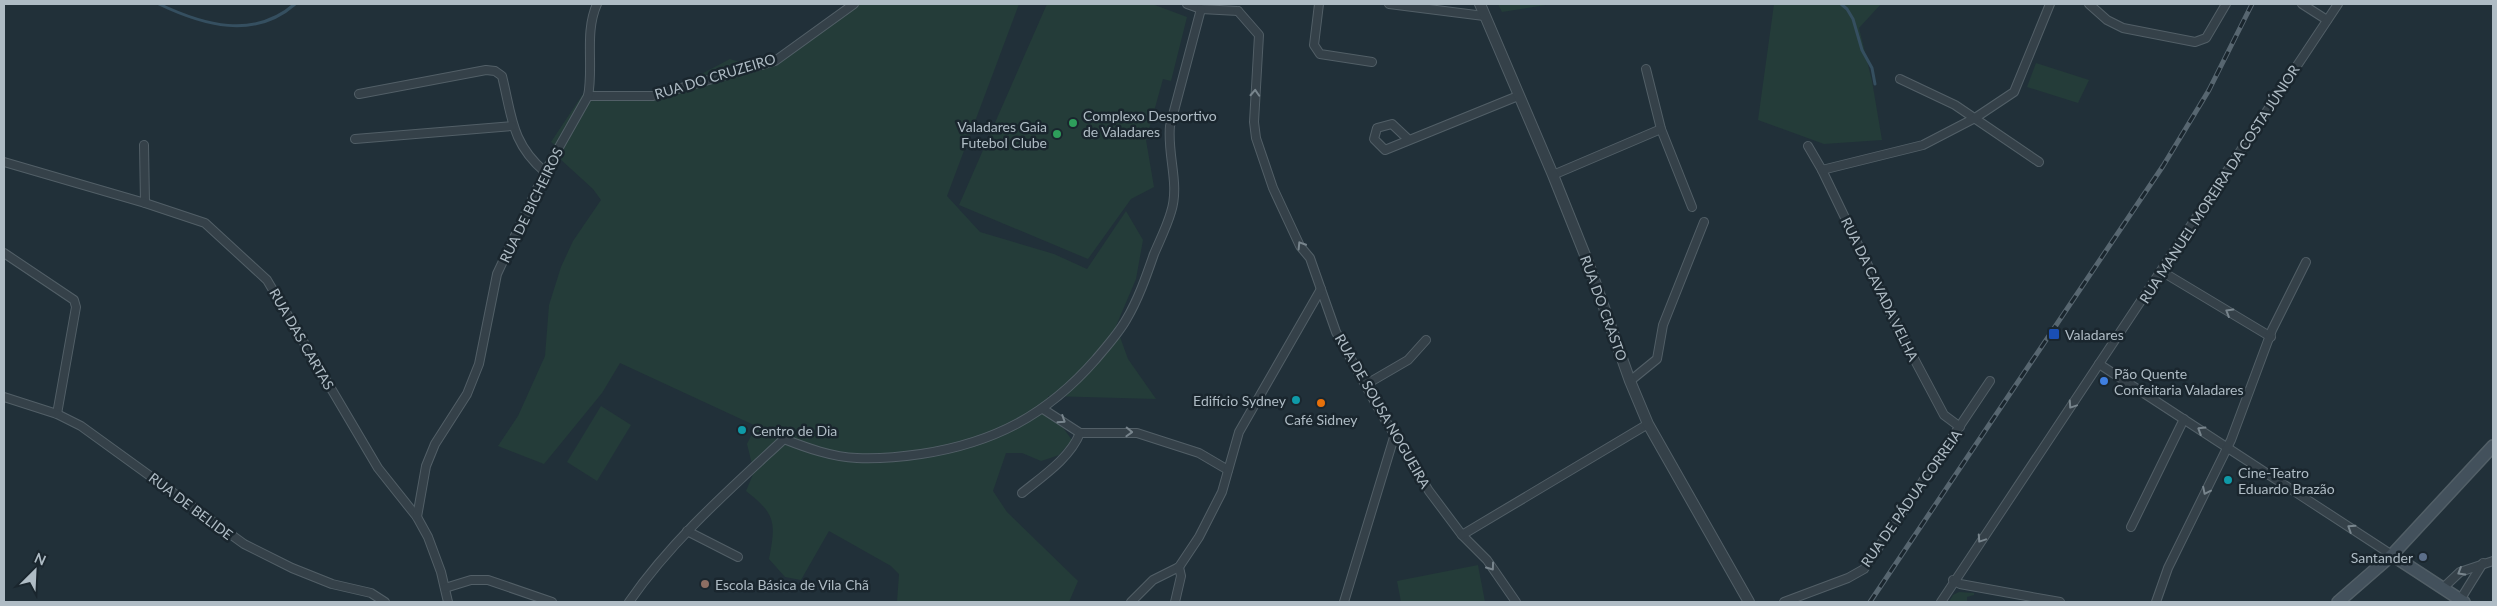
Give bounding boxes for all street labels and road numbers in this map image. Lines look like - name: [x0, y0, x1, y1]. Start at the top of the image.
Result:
- street label: RUA DO CRUZEIRO: [653, 50, 777, 102]
- street label: RUA MANUEL MOREIRA DA COSTA JÚNIOR: [2135, 61, 2303, 306]
- street label: RUA DE BICHEIROS: [496, 145, 566, 265]
- street label: RUA DA CAVADA VELHA: [1838, 214, 1922, 364]
- street label: RUA DO CRASTO: [1577, 253, 1631, 363]
- street label: RUA DAS CARTAS: [266, 285, 338, 393]
- street label: RUA DE SOUSA NOGUEIRA: [1332, 331, 1434, 492]
- street label: RUA DE PÁDUA CORREIA: [1857, 426, 1965, 570]
- street label: RUA DE BELIDE: [146, 469, 236, 543]

